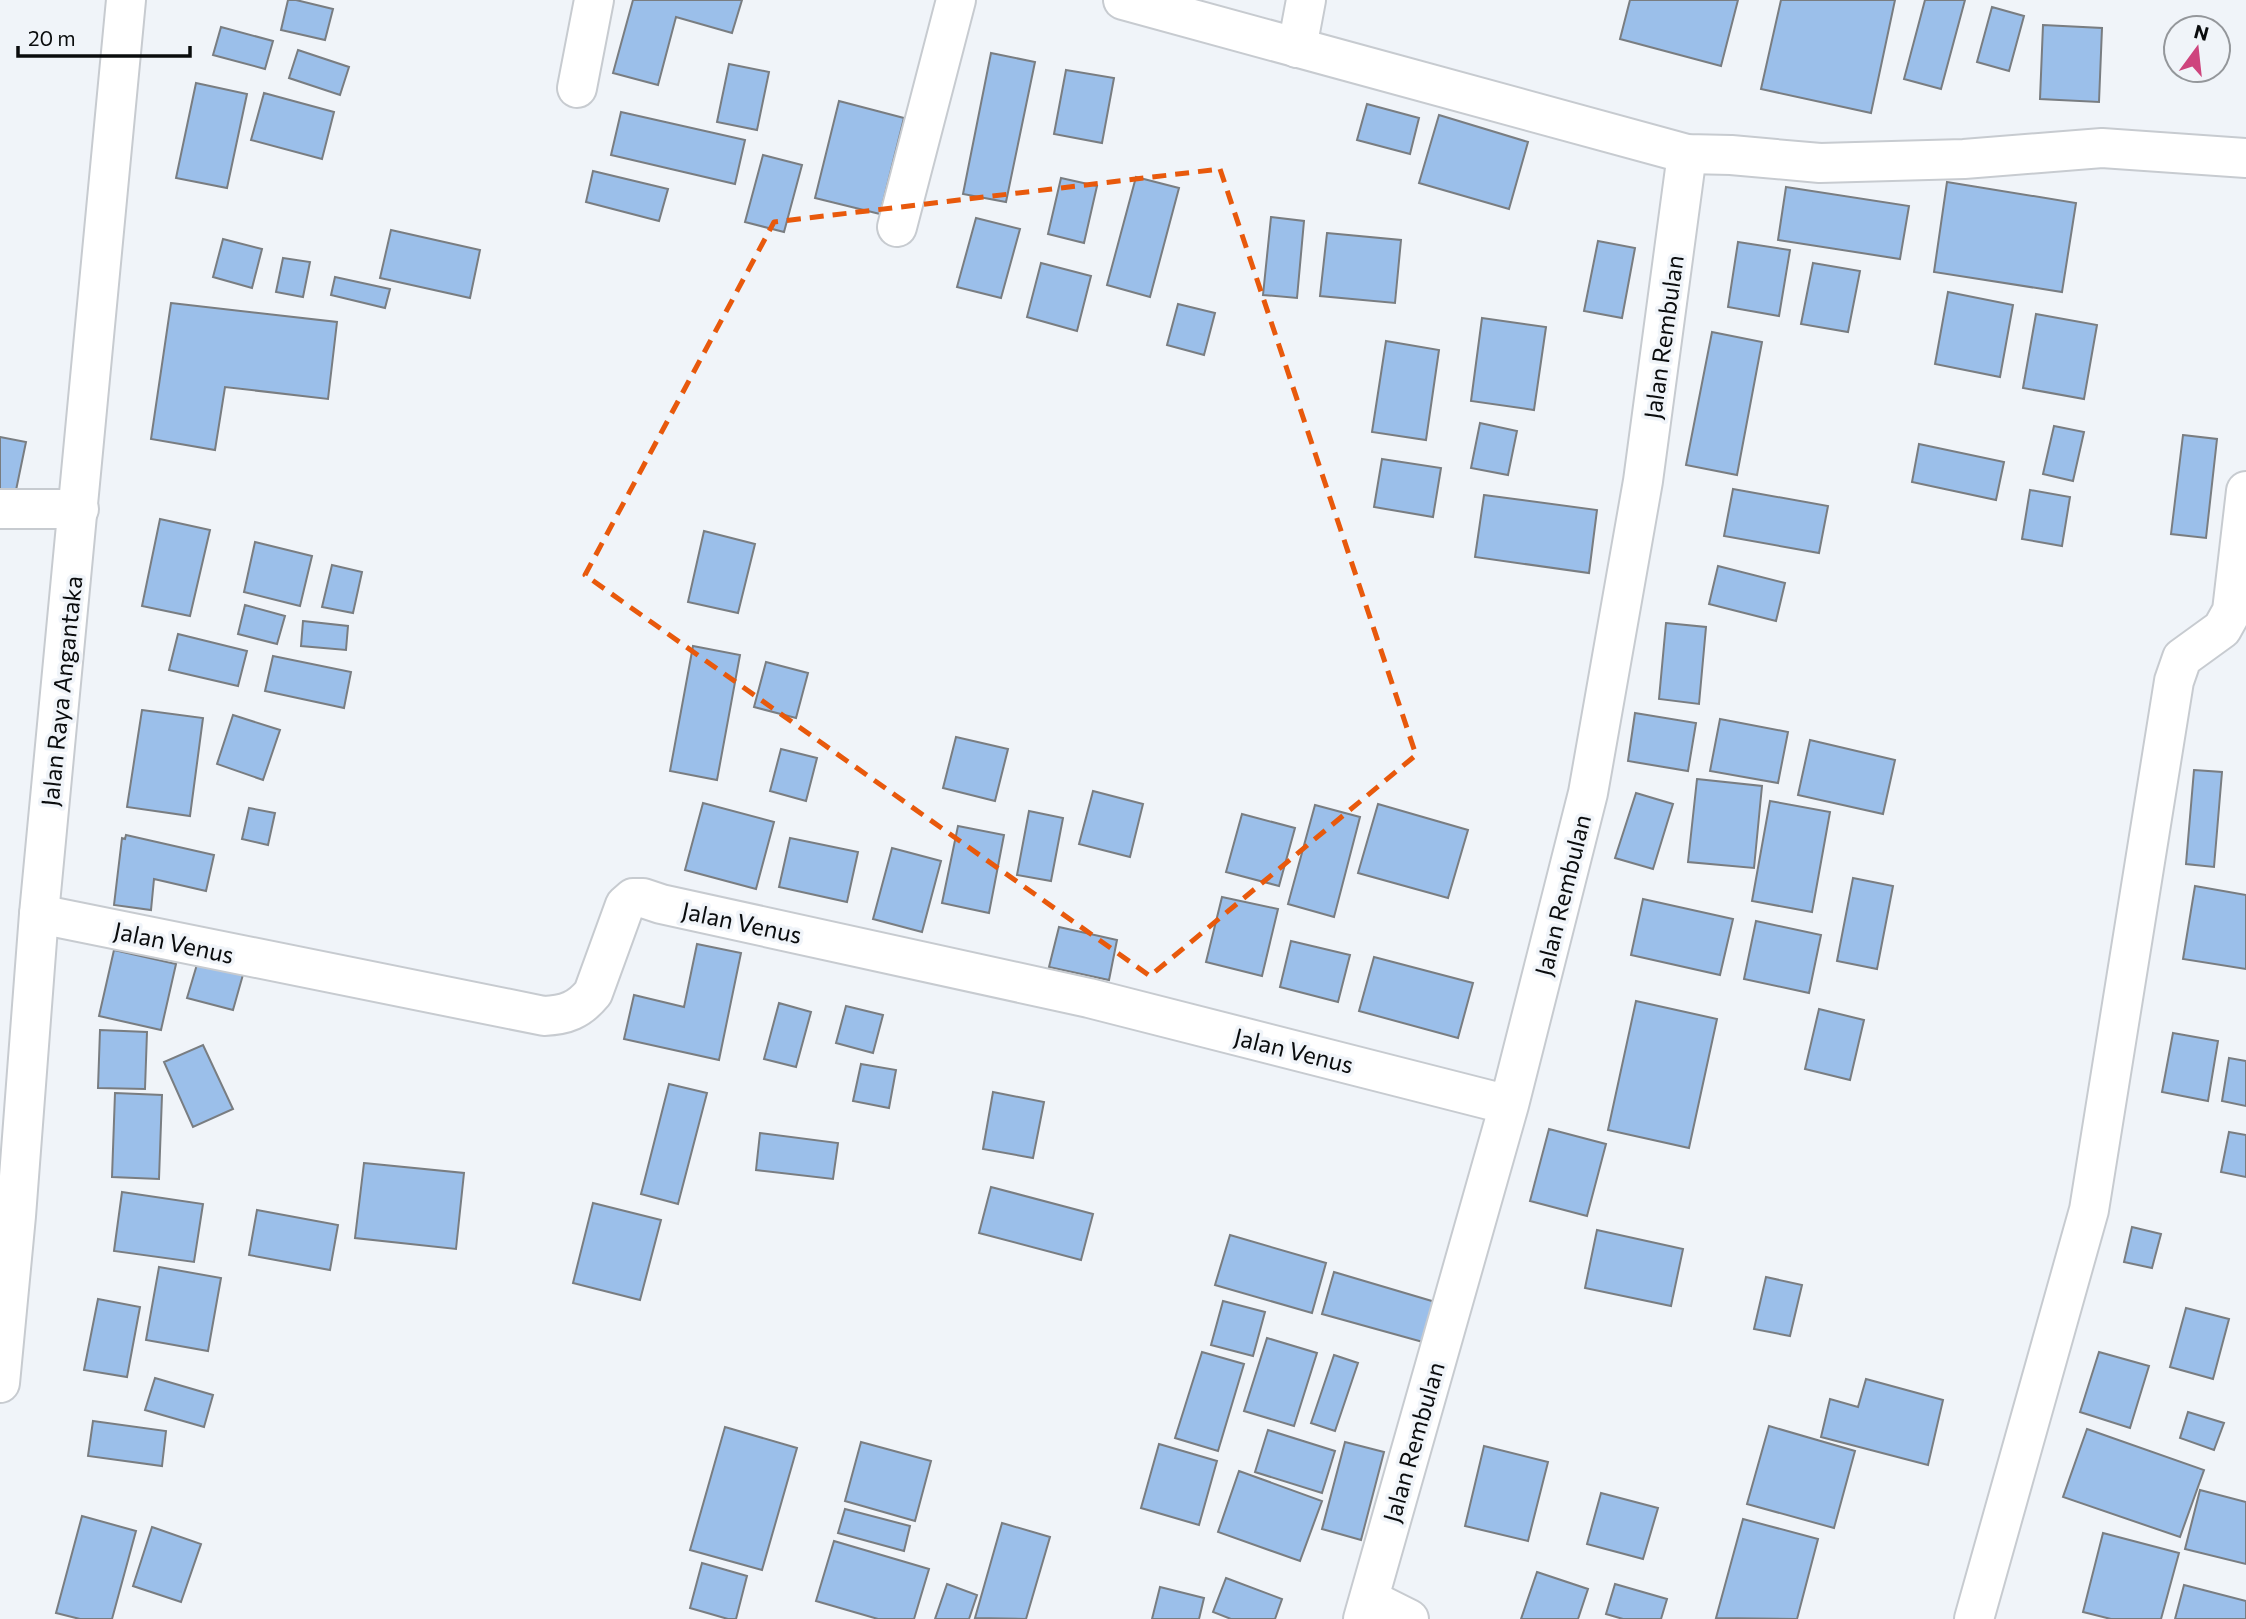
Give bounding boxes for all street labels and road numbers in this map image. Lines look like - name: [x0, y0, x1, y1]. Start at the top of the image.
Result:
- street label: Jalan Rembulan: [1637, 253, 1689, 421]
- street label: Jalan Raya Angantaka: [34, 574, 88, 808]
- street label: Jalan Rembulan: [1528, 811, 1596, 979]
- street label: Jalan Venus: [679, 895, 805, 949]
- street label: Jalan Venus: [111, 915, 237, 969]
- street label: Jalan Venus: [1231, 1021, 1357, 1079]
- street label: Jalan Rembulan: [1376, 1358, 1450, 1526]

